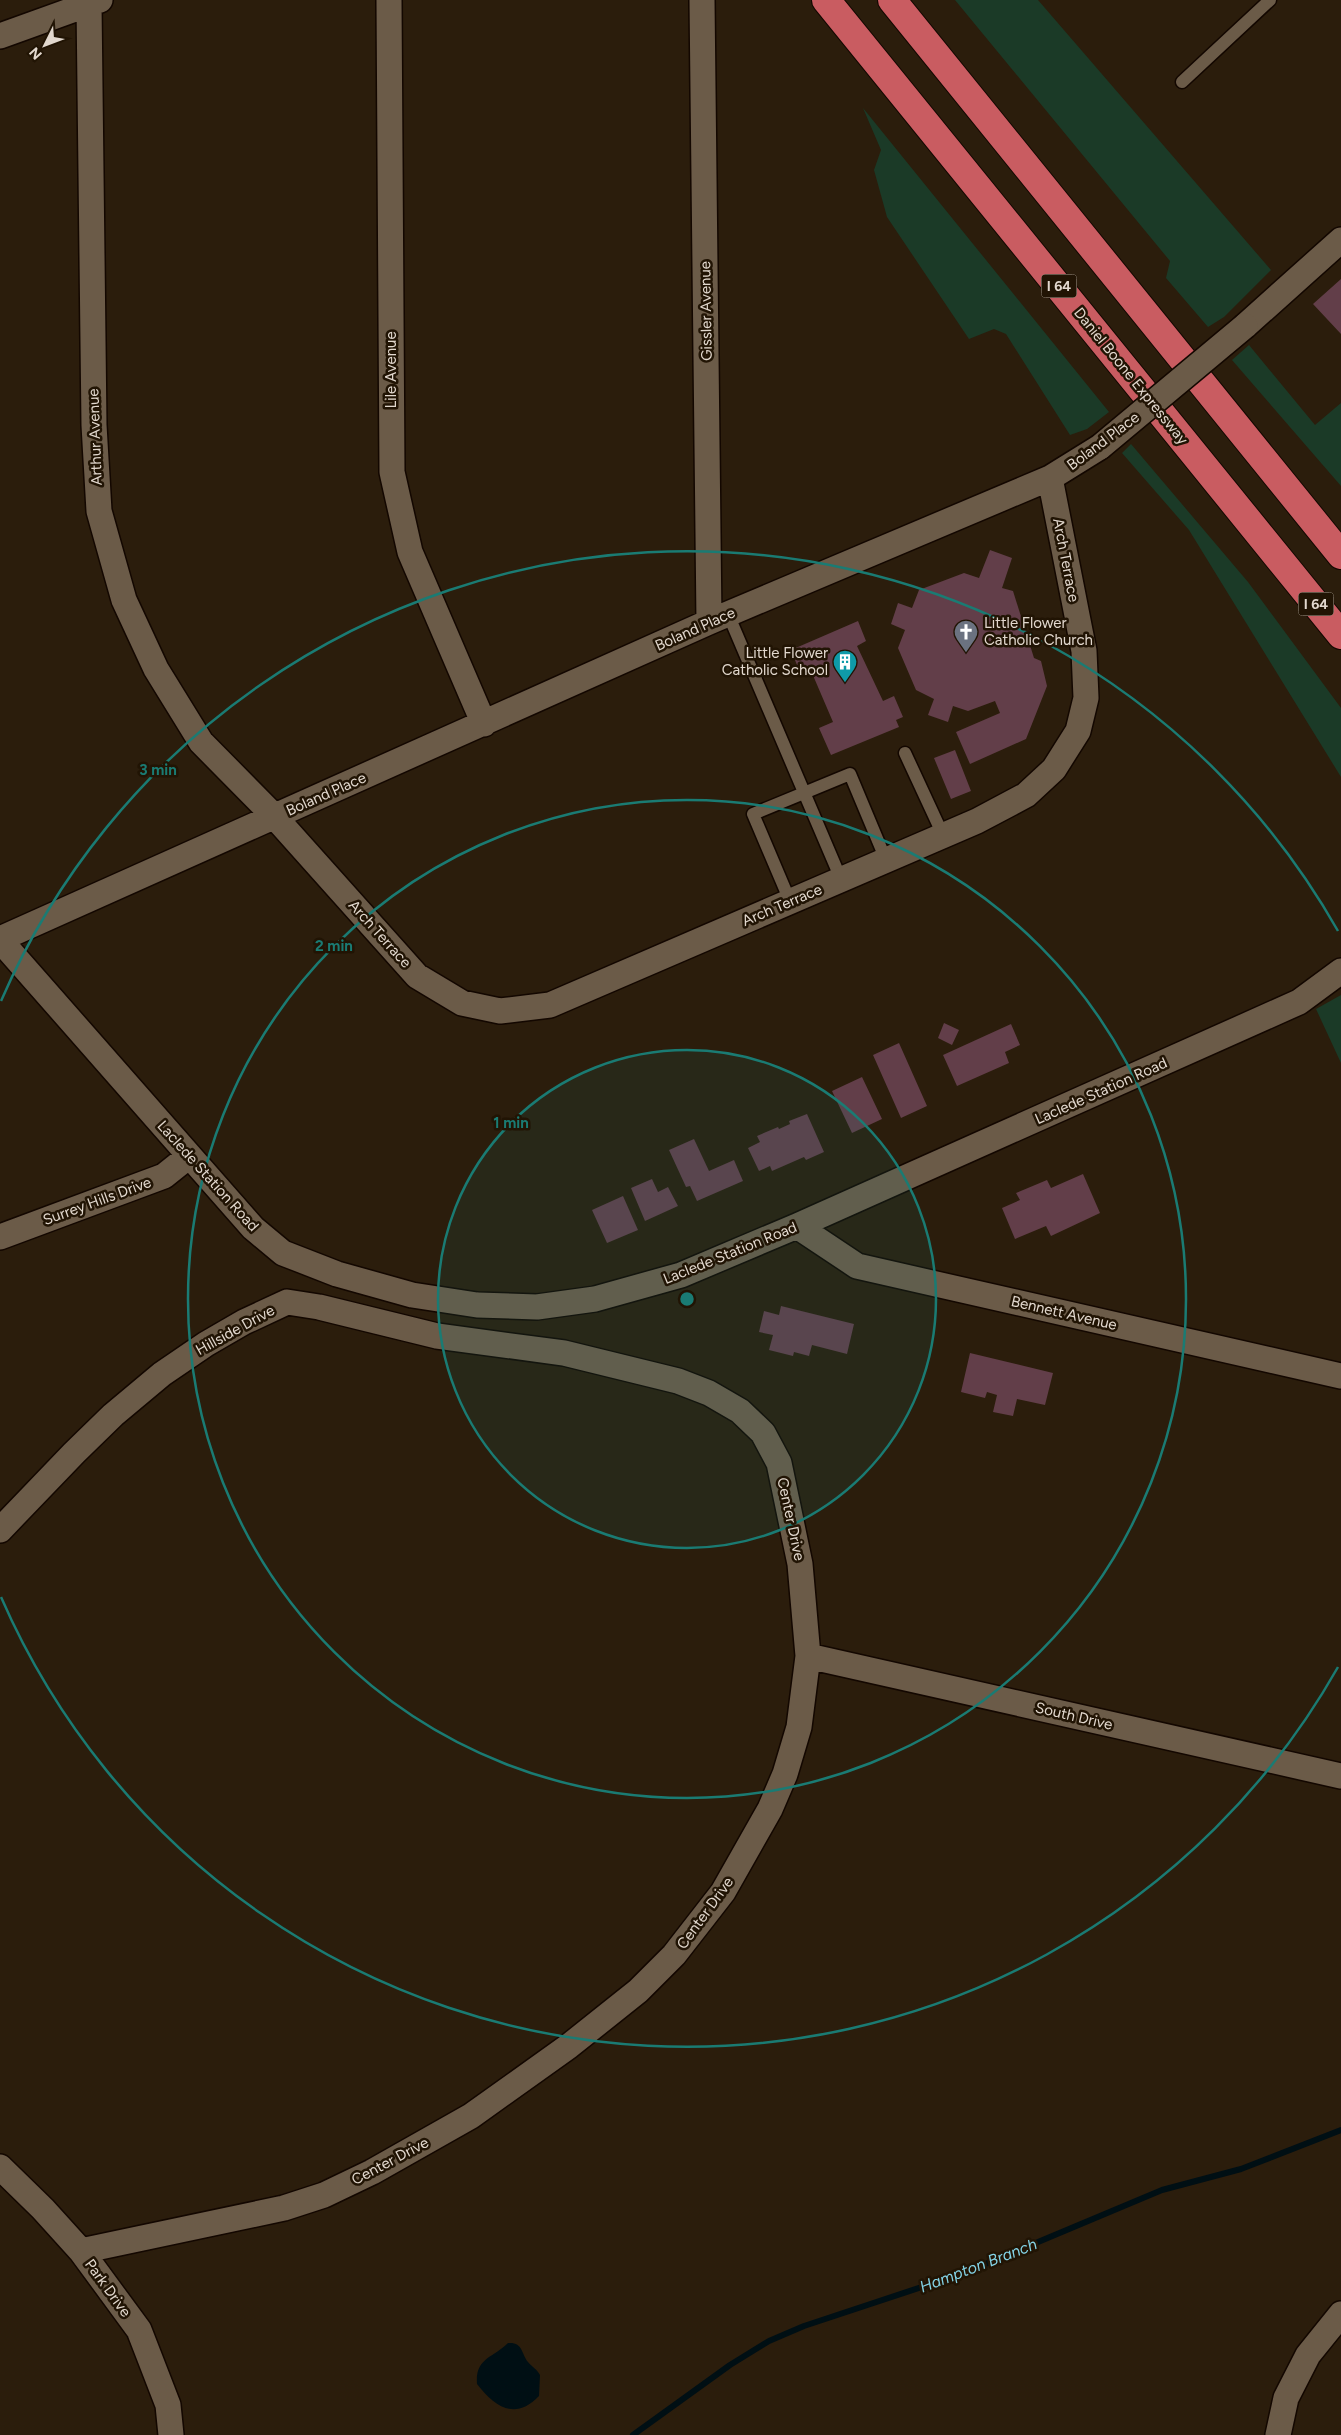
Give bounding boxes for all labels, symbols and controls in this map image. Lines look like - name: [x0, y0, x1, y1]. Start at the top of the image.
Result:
- north arrow: [20, 20, 70, 70]
- text: N: [26, 44, 46, 63]
- street label: Gissler Avenue: [696, 261, 716, 361]
- road number: I 64: [1042, 274, 1076, 298]
- street label: Daniel Boone Expressway: [1070, 304, 1192, 448]
- street label: Lile Avenue: [382, 331, 400, 409]
- street label: Arthur Avenue: [84, 388, 106, 486]
- street label: Boland Place: [1063, 408, 1143, 474]
- street label: Arch Terrace: [1049, 517, 1083, 603]
- road number: I 64: [1298, 592, 1334, 616]
- street label: Boland Place: [652, 603, 738, 655]
- place label: Little Flower Catholic Church: [984, 614, 1093, 649]
- church icon: Little Flower Catholic Church: [953, 619, 979, 653]
- place label: Little Flower Catholic School: [722, 644, 828, 679]
- building icon: Little Flower Catholic School: [832, 649, 858, 683]
- text: 3 min: [139, 761, 177, 779]
- street label: Boland Place: [283, 768, 369, 820]
- street label: Arch Terrace: [739, 880, 825, 930]
- street label: Arch Terrace: [345, 896, 415, 972]
- text: 2 min: [315, 937, 353, 955]
- street label: Laclede Station Road: [1032, 1054, 1170, 1128]
- text: 1 min: [493, 1114, 529, 1132]
- street label: Laclede Station Road: [154, 1117, 262, 1235]
- street label: Surrey Hills Drive: [40, 1173, 154, 1229]
- street label: Laclede Station Road: [660, 1218, 800, 1288]
- centre of rings: [678, 1290, 696, 1308]
- street label: Bennett Avenue: [1009, 1292, 1119, 1334]
- street label: Hillside Drive: [193, 1301, 277, 1359]
- street label: Center Drive: [773, 1476, 809, 1562]
- street label: South Drive: [1034, 1698, 1114, 1734]
- street label: Center Drive: [673, 1873, 737, 1953]
- street label: Center Drive: [348, 2133, 432, 2189]
- water label: Hampton Branch: [917, 2234, 1040, 2297]
- street label: Park Drive: [81, 2256, 135, 2320]

